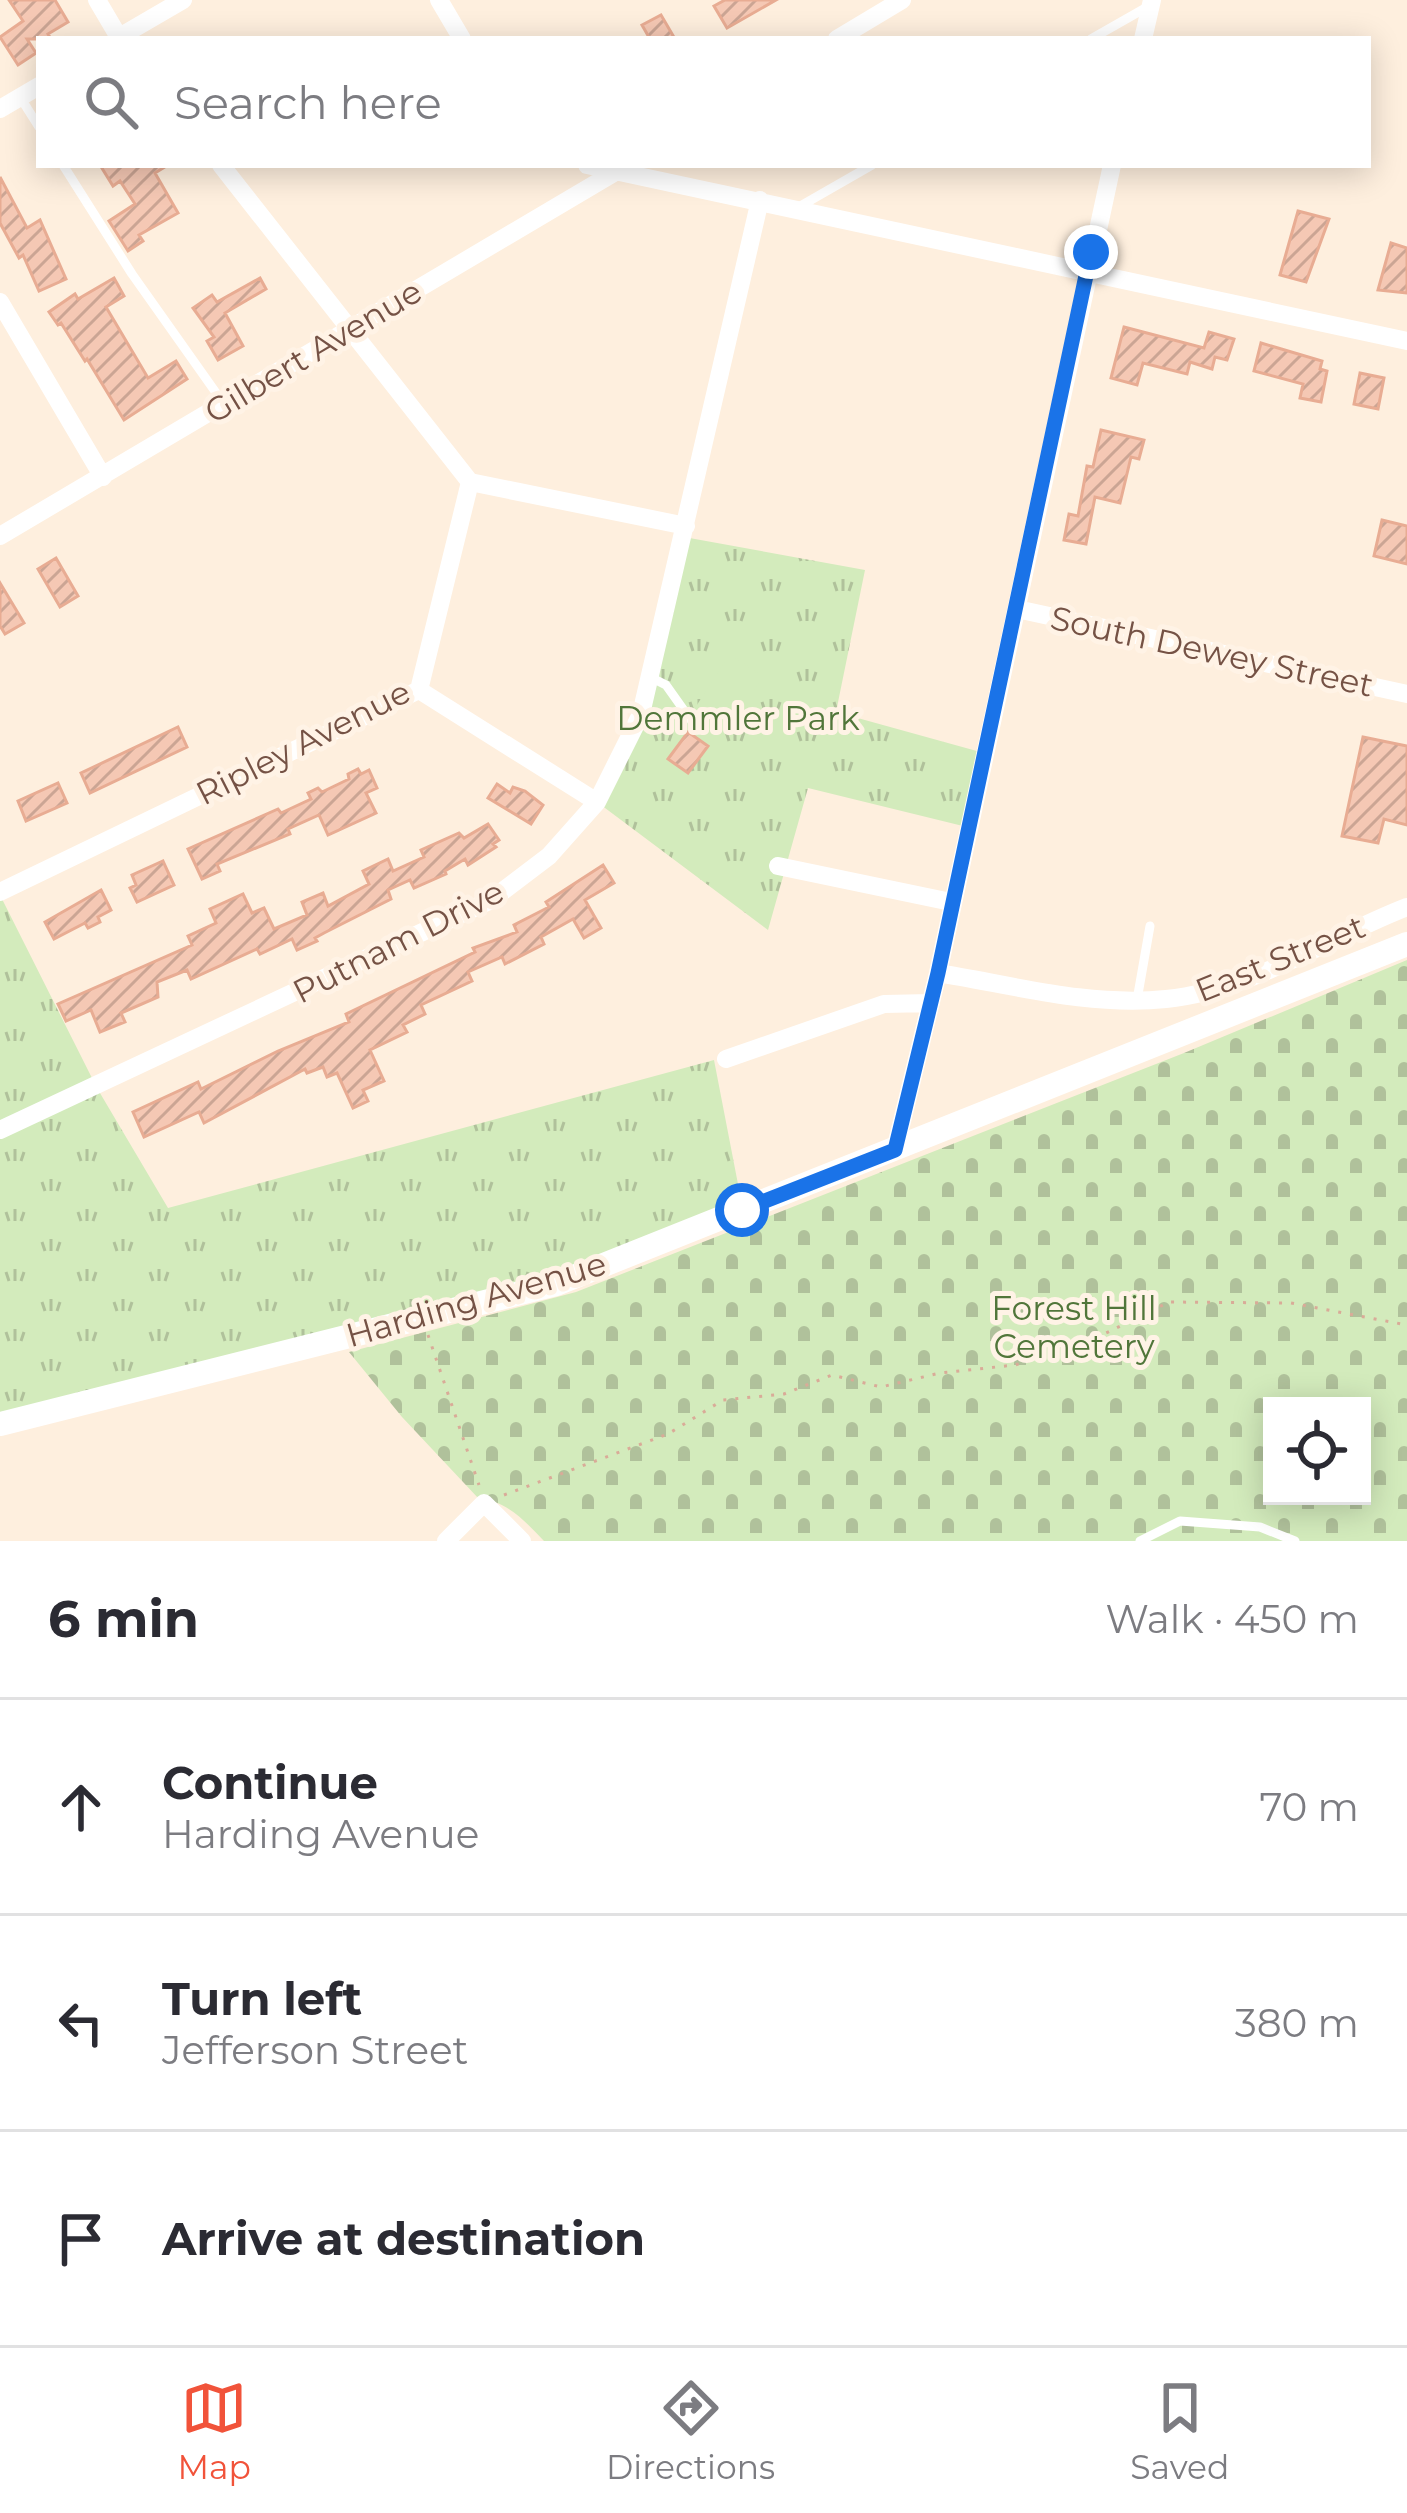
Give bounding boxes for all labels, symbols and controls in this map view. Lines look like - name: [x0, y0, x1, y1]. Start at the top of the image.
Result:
- search box: [36, 36, 1371, 168]
- icon: search: [78, 69, 144, 135]
- text: Search here: [174, 75, 442, 130]
- route end: [1064, 225, 1118, 279]
- street label: Gilbert Avenue: [197, 271, 429, 431]
- street label: South Dewey Street: [1047, 597, 1377, 705]
- street label: Ripley Avenue: [189, 671, 417, 813]
- park label: Demmler Park: [616, 698, 860, 738]
- street label: Putnam Drive: [286, 871, 510, 1011]
- street label: East Street: [1189, 906, 1371, 1010]
- route start: [715, 1183, 769, 1237]
- street label: Harding Avenue: [341, 1243, 611, 1355]
- park label: Forest Hill Cemetery: [991, 1288, 1157, 1366]
- map controls: [1263, 1397, 1371, 1505]
- button: locate: [1263, 1397, 1371, 1505]
- text: 6 min: [48, 1588, 199, 1650]
- text: Walk · 450 m: [1106, 1595, 1359, 1643]
- text: Continue: [162, 1755, 378, 1810]
- icon: ahead: [48, 1774, 114, 1840]
- text: 70 m: [1259, 1783, 1359, 1831]
- text: Harding Avenue: [162, 1810, 479, 1858]
- text: Turn left: [162, 1971, 362, 2026]
- icon: left: [48, 1990, 114, 2056]
- text: 380 m: [1235, 1999, 1359, 2047]
- text: Jefferson Street: [162, 2026, 468, 2074]
- icon: arrive: [48, 2206, 114, 2272]
- text: Arrive at destination: [162, 2211, 645, 2266]
- tab: Map: [178, 2375, 251, 2487]
- tab: Directions: [606, 2375, 775, 2487]
- tab: Saved: [1130, 2375, 1229, 2487]

